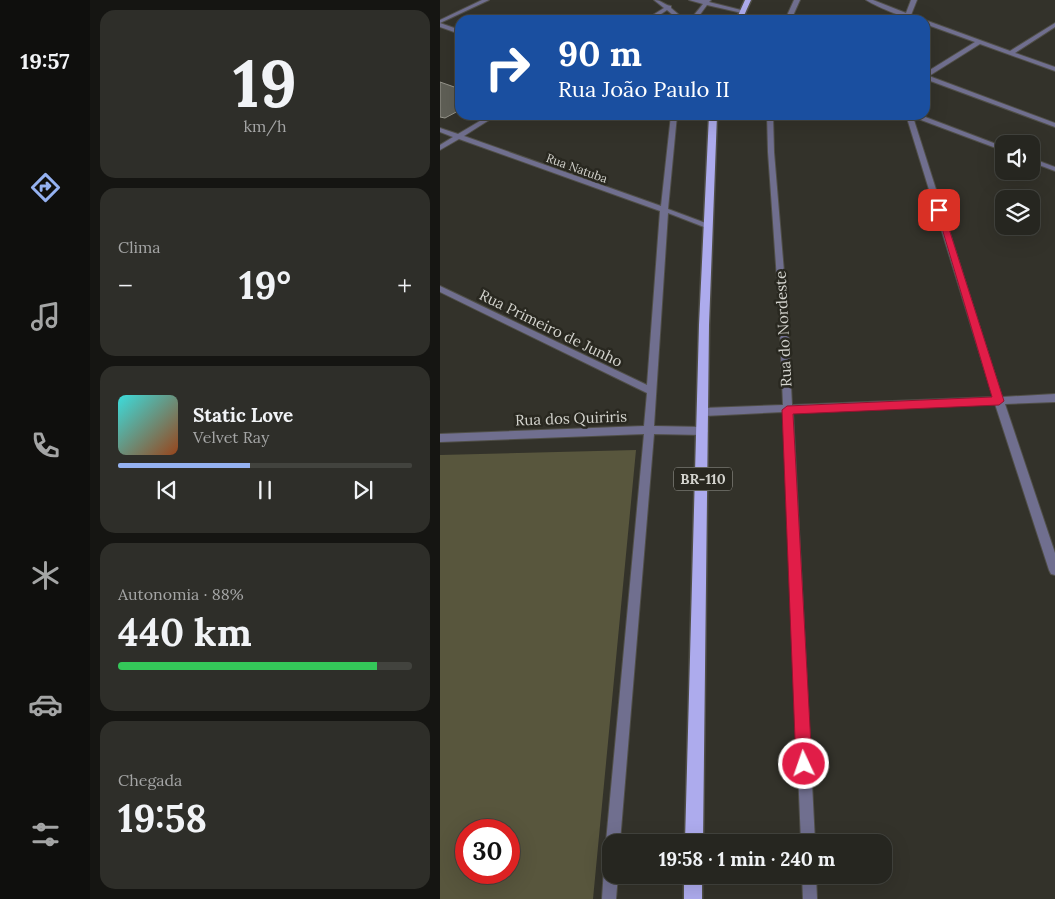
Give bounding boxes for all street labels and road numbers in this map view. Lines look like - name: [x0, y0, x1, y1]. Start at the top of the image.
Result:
- street label: Rua Natuba: [544, 150, 610, 186]
- street label: Rua do Nordeste: [770, 270, 796, 388]
- street label: Rua Primeiro de Junho: [476, 285, 626, 371]
- street label: Rua dos Quiriris: [515, 407, 627, 429]
- road number: BR-110: [674, 468, 732, 490]

